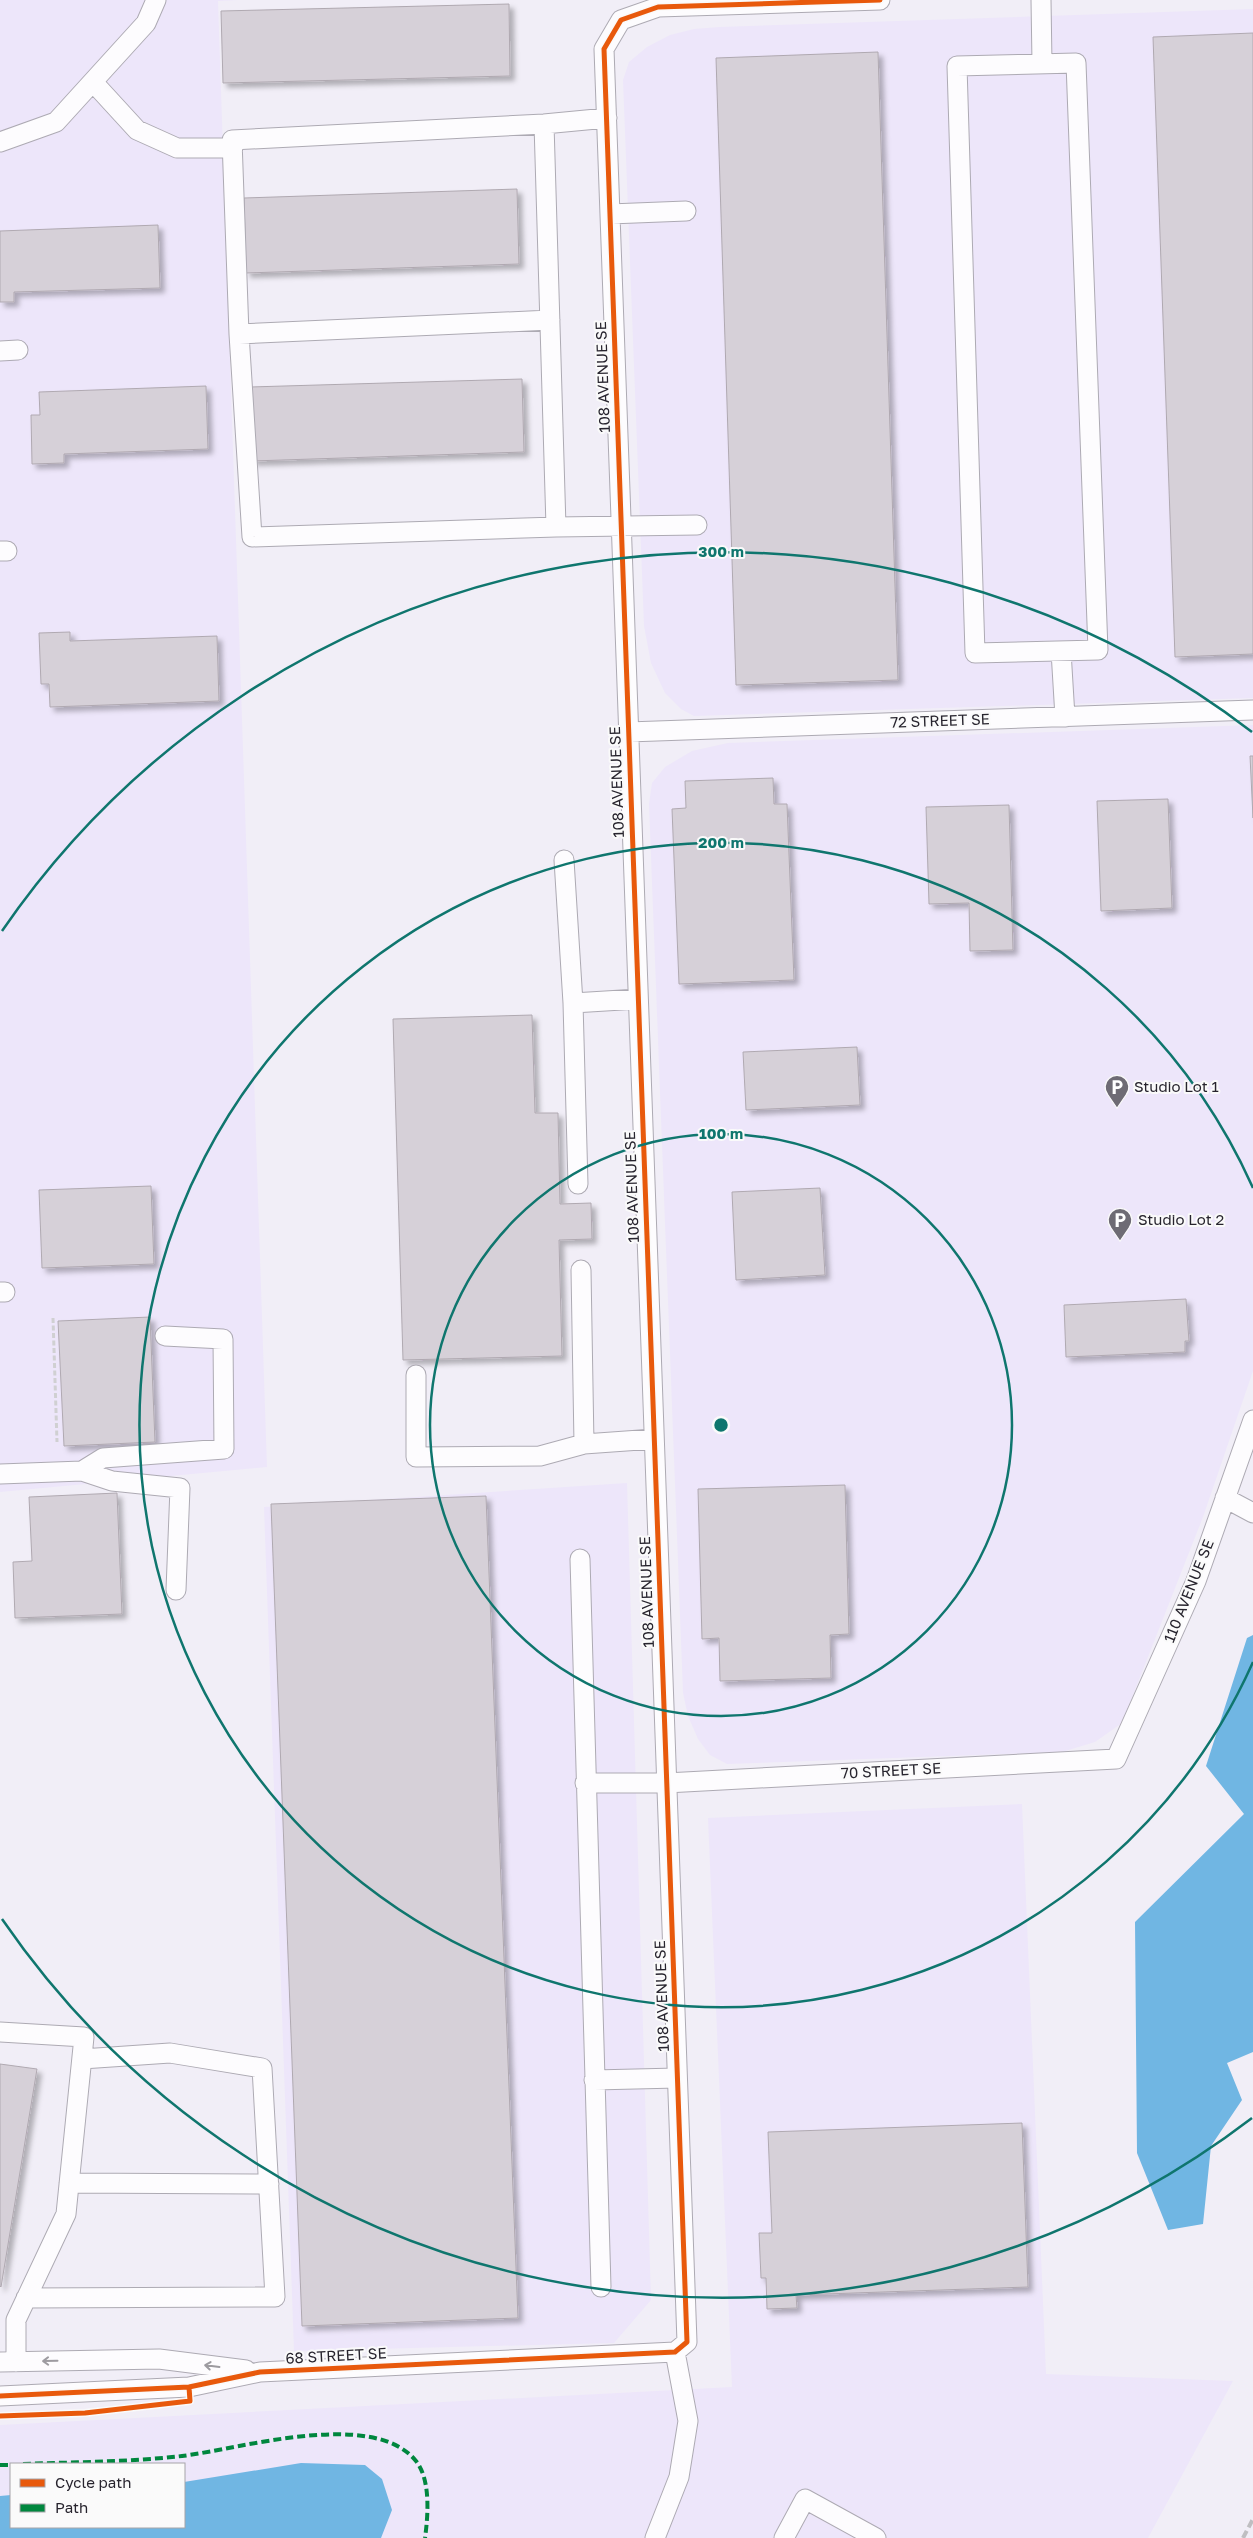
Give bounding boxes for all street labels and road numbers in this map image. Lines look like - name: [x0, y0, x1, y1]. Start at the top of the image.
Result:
- street label: 108 AVENUE SE: [591, 321, 613, 433]
- street label: 72 STREET SE: [890, 709, 990, 731]
- street label: 108 AVENUE SE: [605, 726, 627, 838]
- street label: 108 AVENUE SE: [620, 1131, 642, 1243]
- street label: 108 AVENUE SE: [635, 1536, 657, 1648]
- street label: 110 AVENUE SE: [1159, 1536, 1217, 1645]
- street label: 70 STREET SE: [840, 1758, 941, 1782]
- street label: 108 AVENUE SE: [650, 1940, 672, 2052]
- street label: 68 STREET SE: [285, 2343, 387, 2367]

